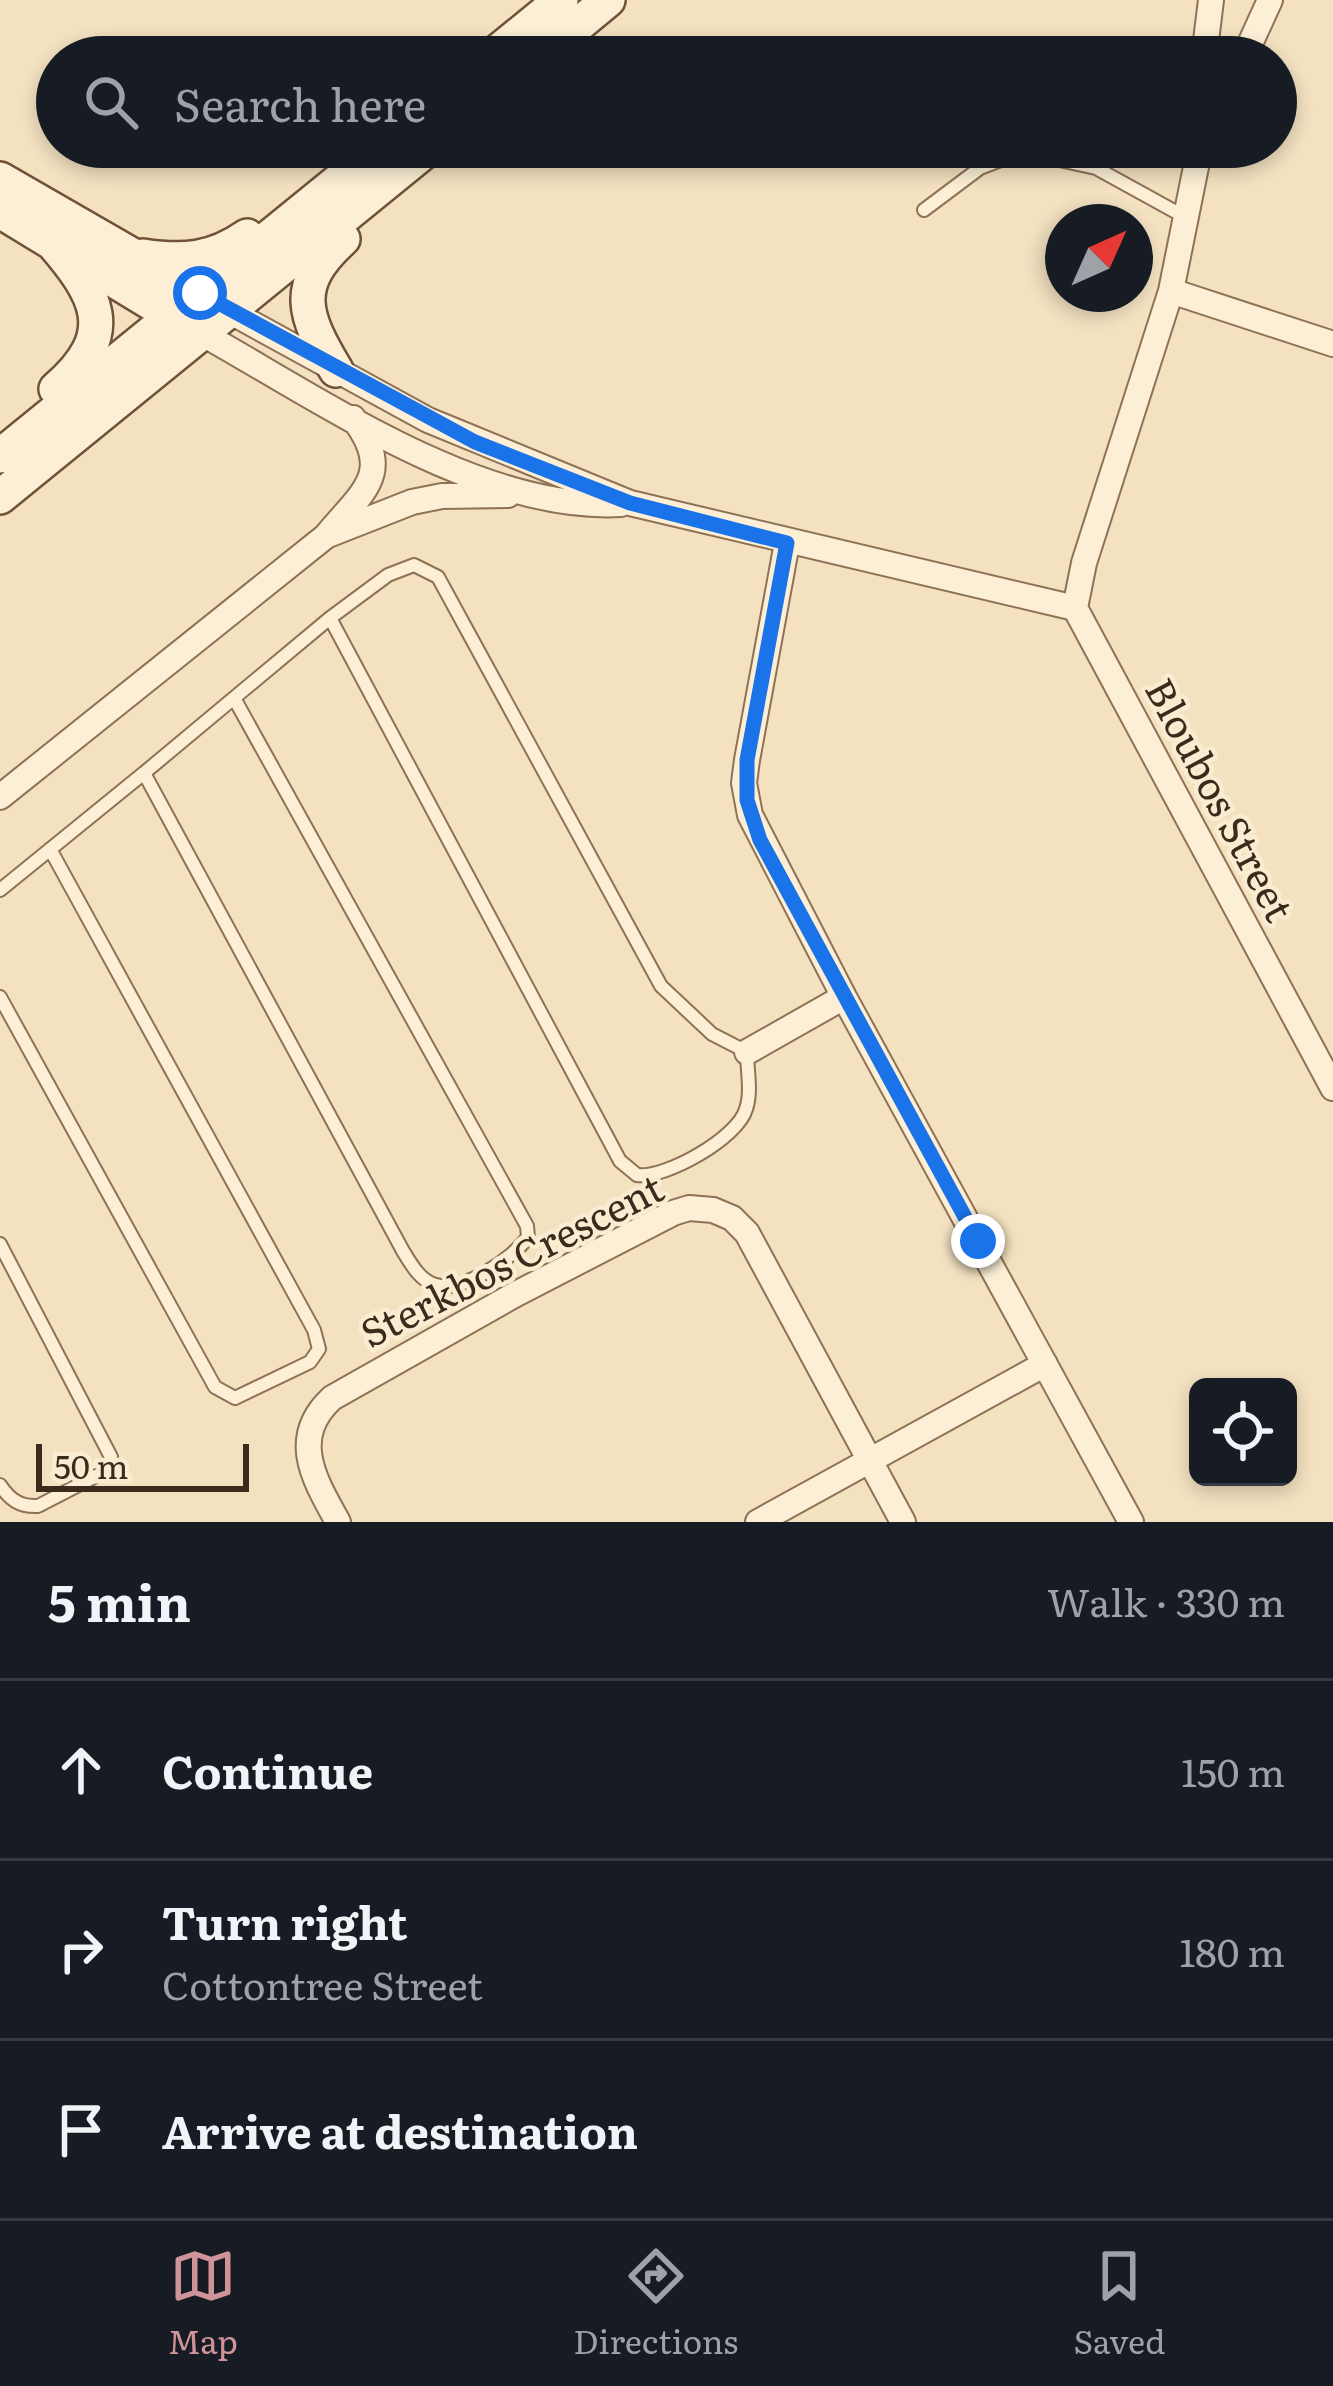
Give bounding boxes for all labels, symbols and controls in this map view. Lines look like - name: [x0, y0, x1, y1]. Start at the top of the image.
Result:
- search box: [36, 36, 1297, 168]
- icon: search: [78, 69, 144, 135]
- text: Search here: [174, 69, 426, 136]
- north arrow: [1045, 204, 1153, 312]
- route start: [173, 266, 227, 320]
- street label: Bloubos Street: [1133, 667, 1310, 931]
- street label: Sterkbos Crescent: [349, 1157, 672, 1360]
- route end: [951, 1214, 1005, 1268]
- map controls: [1189, 1378, 1297, 1486]
- button: locate: [1189, 1378, 1297, 1486]
- scale bar: [36, 1438, 249, 1491]
- text: 50 m: [54, 1440, 128, 1489]
- text: 5 min: [48, 1562, 191, 1638]
- text: Walk · 330 m: [1047, 1571, 1285, 1629]
- text: Continue: [162, 1736, 373, 1803]
- icon: ahead: [48, 1737, 114, 1803]
- text: 150 m: [1181, 1741, 1285, 1799]
- text: Turn right: [162, 1887, 408, 1954]
- icon: right: [48, 1917, 114, 1983]
- text: 180 m: [1179, 1921, 1285, 1979]
- text: Cottontree Street: [162, 1954, 483, 2012]
- text: Arrive at destination: [162, 2096, 638, 2163]
- icon: arrive: [48, 2097, 114, 2163]
- tab: Map: [168, 2243, 238, 2364]
- tab: Directions: [573, 2243, 738, 2364]
- tab: Saved: [1073, 2243, 1165, 2364]

